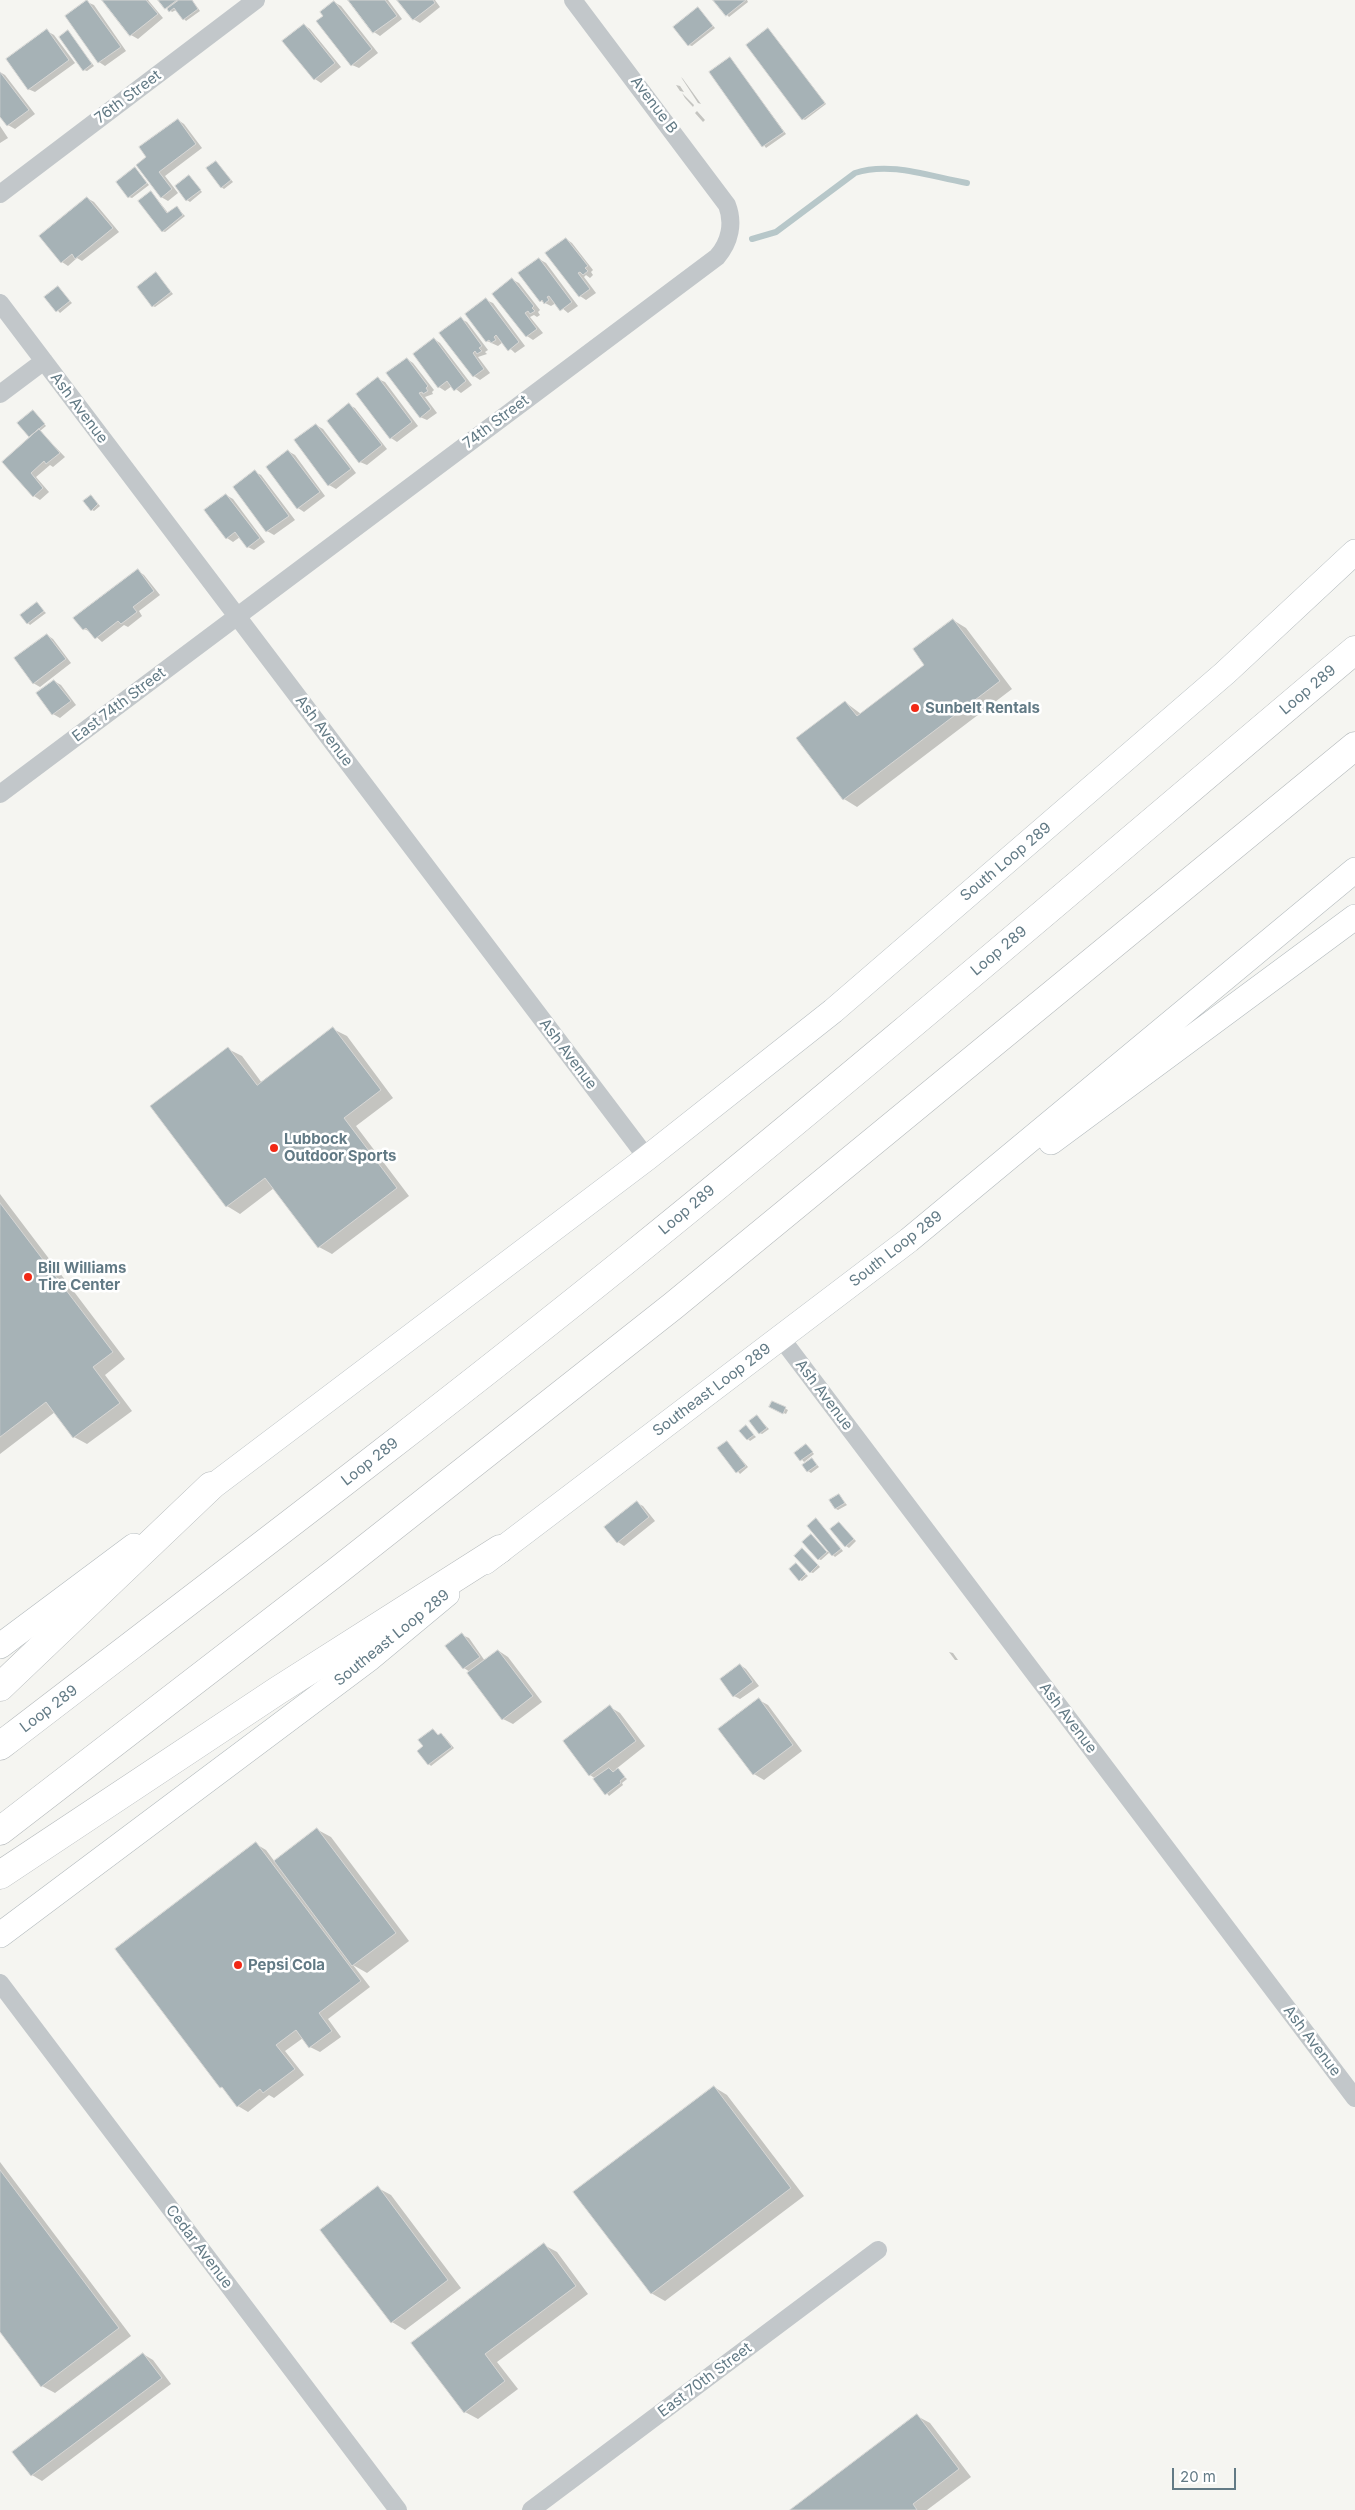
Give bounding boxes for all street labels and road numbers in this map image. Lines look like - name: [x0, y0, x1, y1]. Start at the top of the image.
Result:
- street label: 76th Street: [91, 66, 165, 128]
- street label: Avenue B: [627, 73, 681, 137]
- street label: Ash Avenue: [47, 369, 111, 447]
- street label: 74th Street: [460, 391, 532, 453]
- street label: Loop 289: [1276, 661, 1340, 719]
- street label: East 74th Street: [69, 664, 169, 746]
- street label: Ash Avenue: [292, 692, 356, 770]
- street label: South Loop 289: [957, 819, 1055, 905]
- street label: Loop 289: [967, 922, 1031, 980]
- street label: Ash Avenue: [536, 1015, 600, 1093]
- street label: Loop 289: [655, 1181, 719, 1239]
- street label: South Loop 289: [846, 1207, 946, 1291]
- street label: Southeast Loop 289: [649, 1340, 775, 1440]
- street label: Ash Avenue: [792, 1356, 856, 1434]
- street label: Loop 289: [338, 1434, 402, 1490]
- street label: Southeast Loop 289: [331, 1586, 453, 1690]
- street label: Ash Avenue: [1036, 1679, 1100, 1757]
- street label: Loop 289: [17, 1681, 81, 1737]
- street label: Ash Avenue: [1280, 2002, 1344, 2080]
- street label: Cedar Avenue: [162, 2202, 236, 2292]
- street label: East 70th Street: [655, 2339, 755, 2421]

